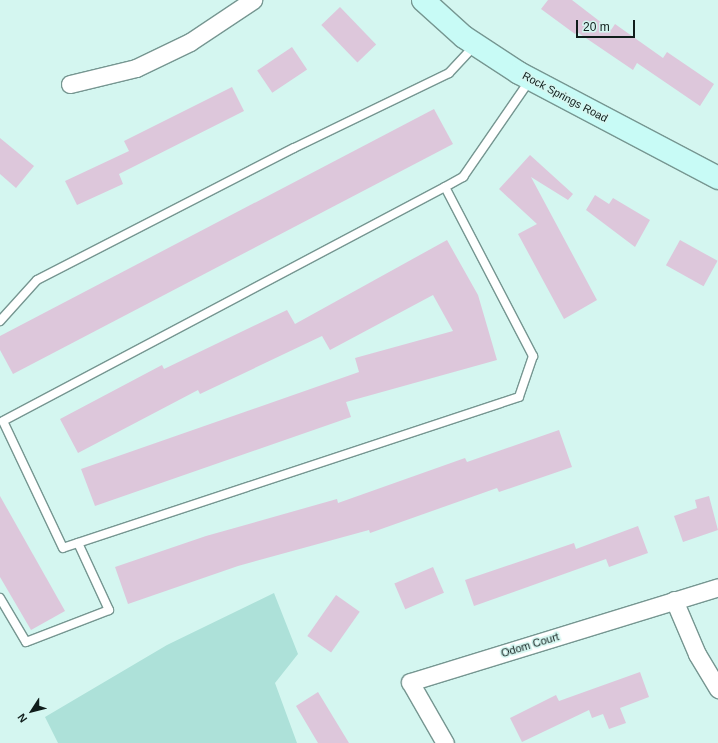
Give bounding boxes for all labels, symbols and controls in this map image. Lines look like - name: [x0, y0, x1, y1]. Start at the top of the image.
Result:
- scale bar: [578, 12, 637, 38]
- text: 20 m: [583, 20, 610, 34]
- street label: Rock Springs Road: [520, 69, 610, 125]
- street label: Odom Court: [499, 630, 561, 660]
- north arrow: [12, 691, 52, 731]
- text: N: [15, 711, 29, 725]

